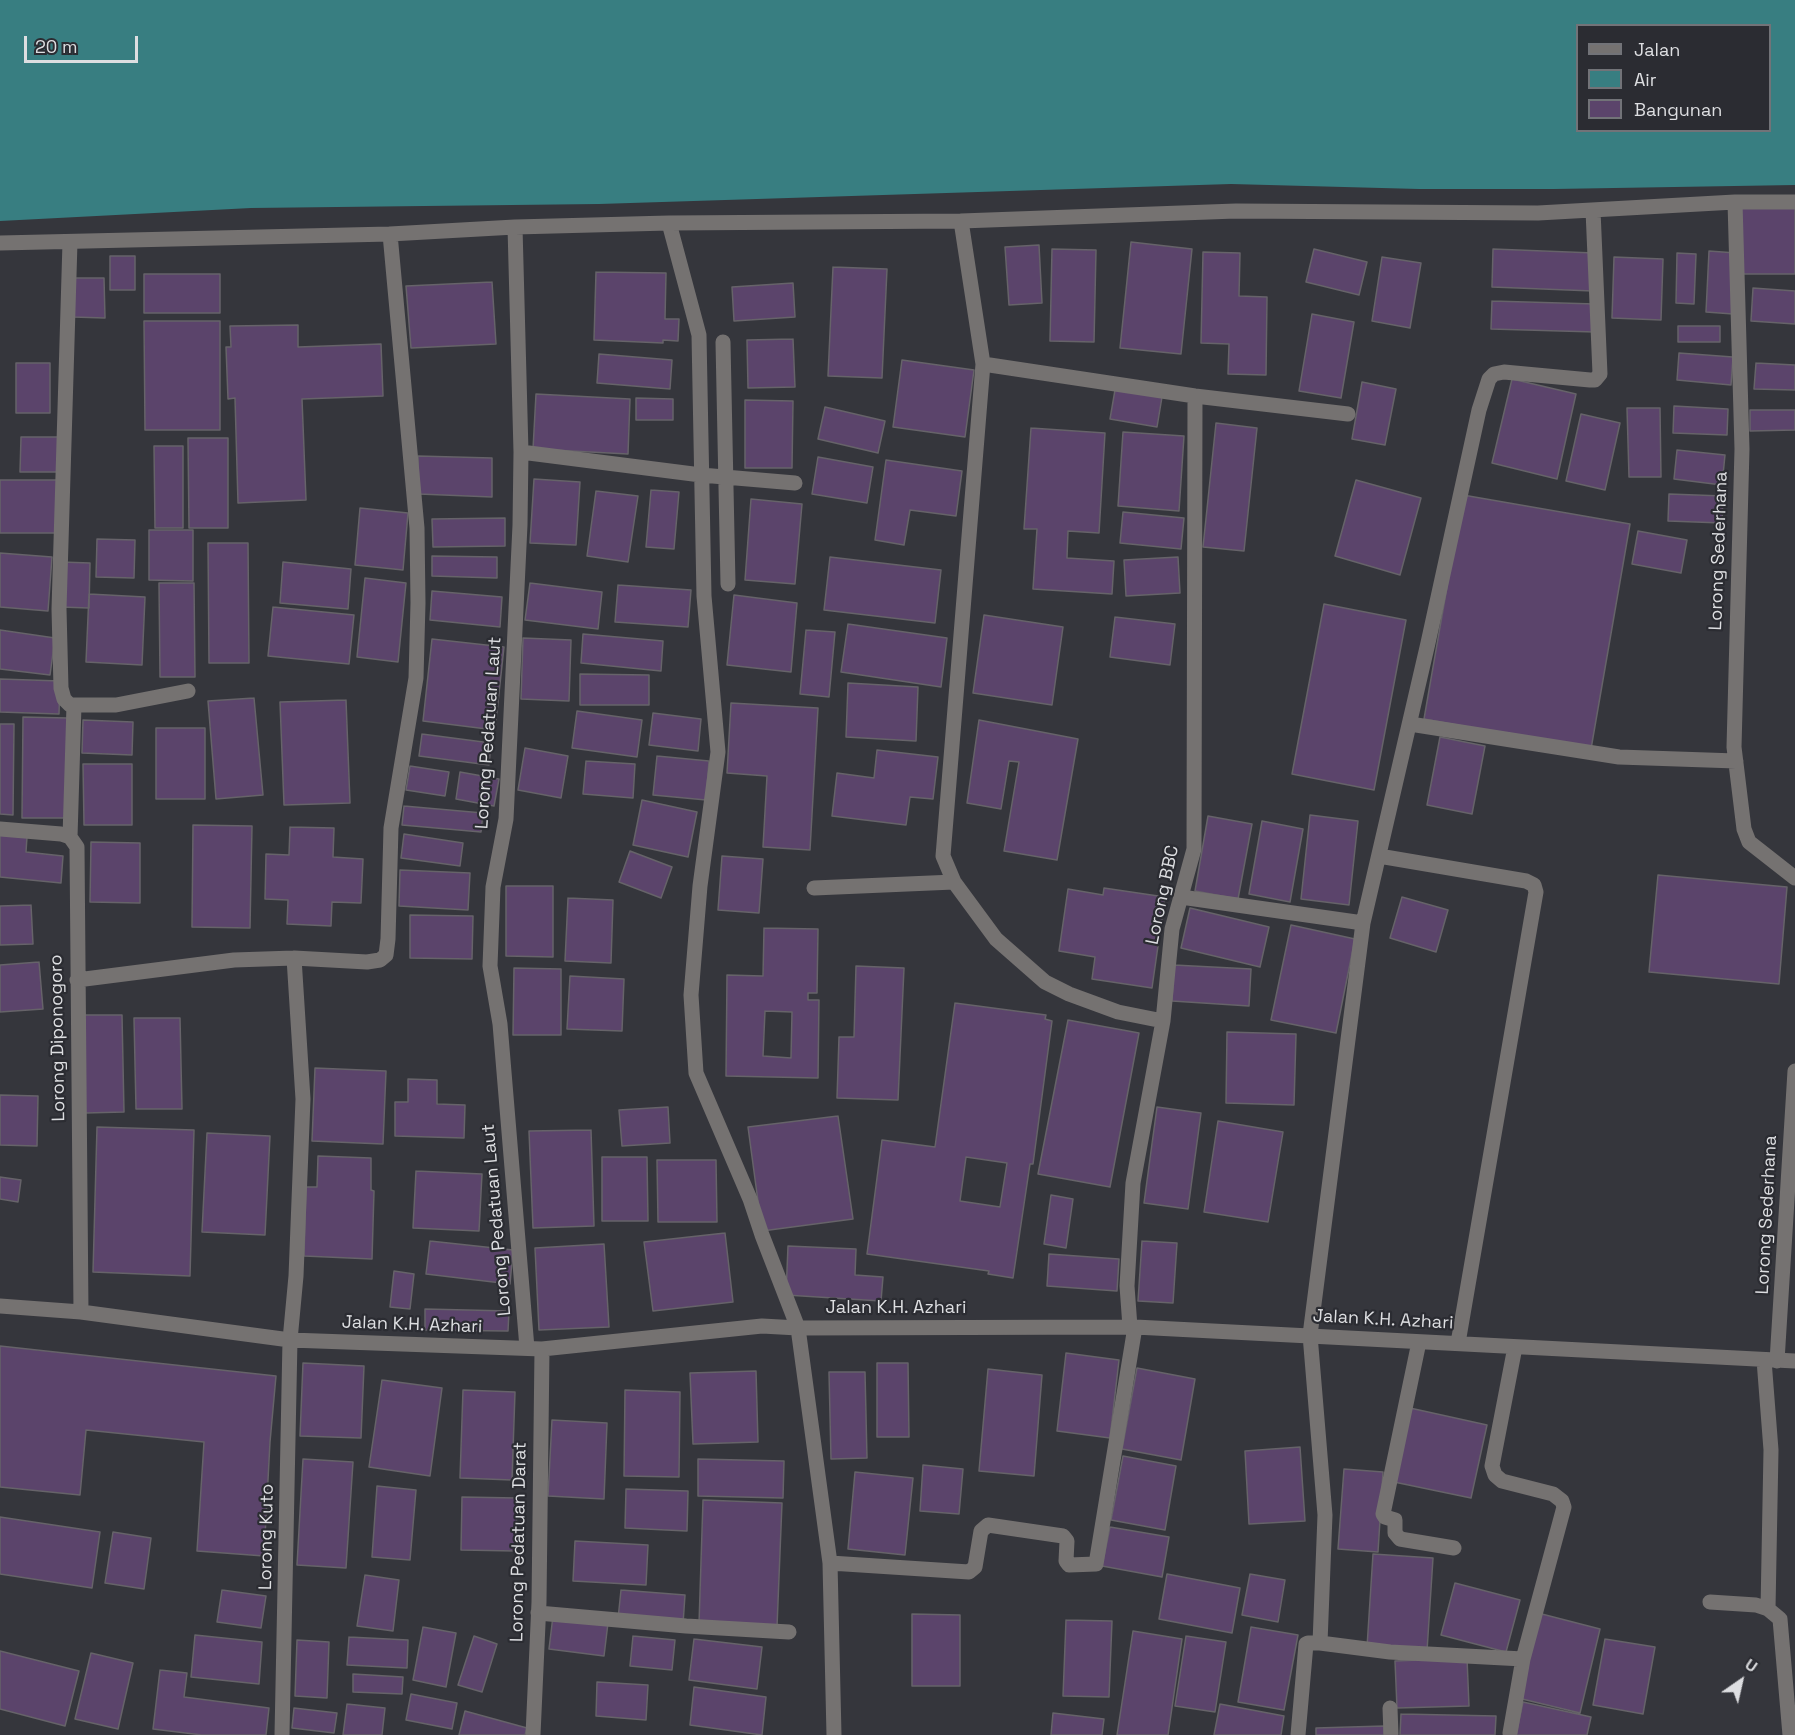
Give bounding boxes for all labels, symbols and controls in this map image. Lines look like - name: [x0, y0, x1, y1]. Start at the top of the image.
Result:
- scale bar: [27, 24, 141, 62]
- legend: [1576, 24, 1771, 132]
- text: 20 m: [35, 35, 78, 58]
- text: Jalan: [1634, 38, 1680, 61]
- text: Air: [1634, 68, 1657, 91]
- text: Bangunan: [1634, 98, 1722, 121]
- street label: Lorong Sederhana: [1705, 471, 1733, 631]
- street label: Lorong Pedatuan Laut: [472, 636, 506, 830]
- street label: Lorong BBC: [1142, 843, 1184, 947]
- street label: Lorong Diponogoro: [46, 954, 70, 1122]
- street label: Lorong Pedatuan Laut: [478, 1123, 516, 1317]
- street label: Lorong Sederhana: [1752, 1135, 1782, 1295]
- street label: Jalan K.H. Azhari: [826, 1297, 966, 1319]
- street label: Jalan K.H. Azhari: [1312, 1306, 1454, 1334]
- street label: Jalan K.H. Azhari: [341, 1312, 483, 1338]
- street label: Lorong Pedatuan Darat: [506, 1442, 532, 1642]
- street label: Lorong Kuto: [255, 1484, 279, 1590]
- north arrow: [1711, 1651, 1771, 1711]
- text: U: [1741, 1654, 1762, 1677]

